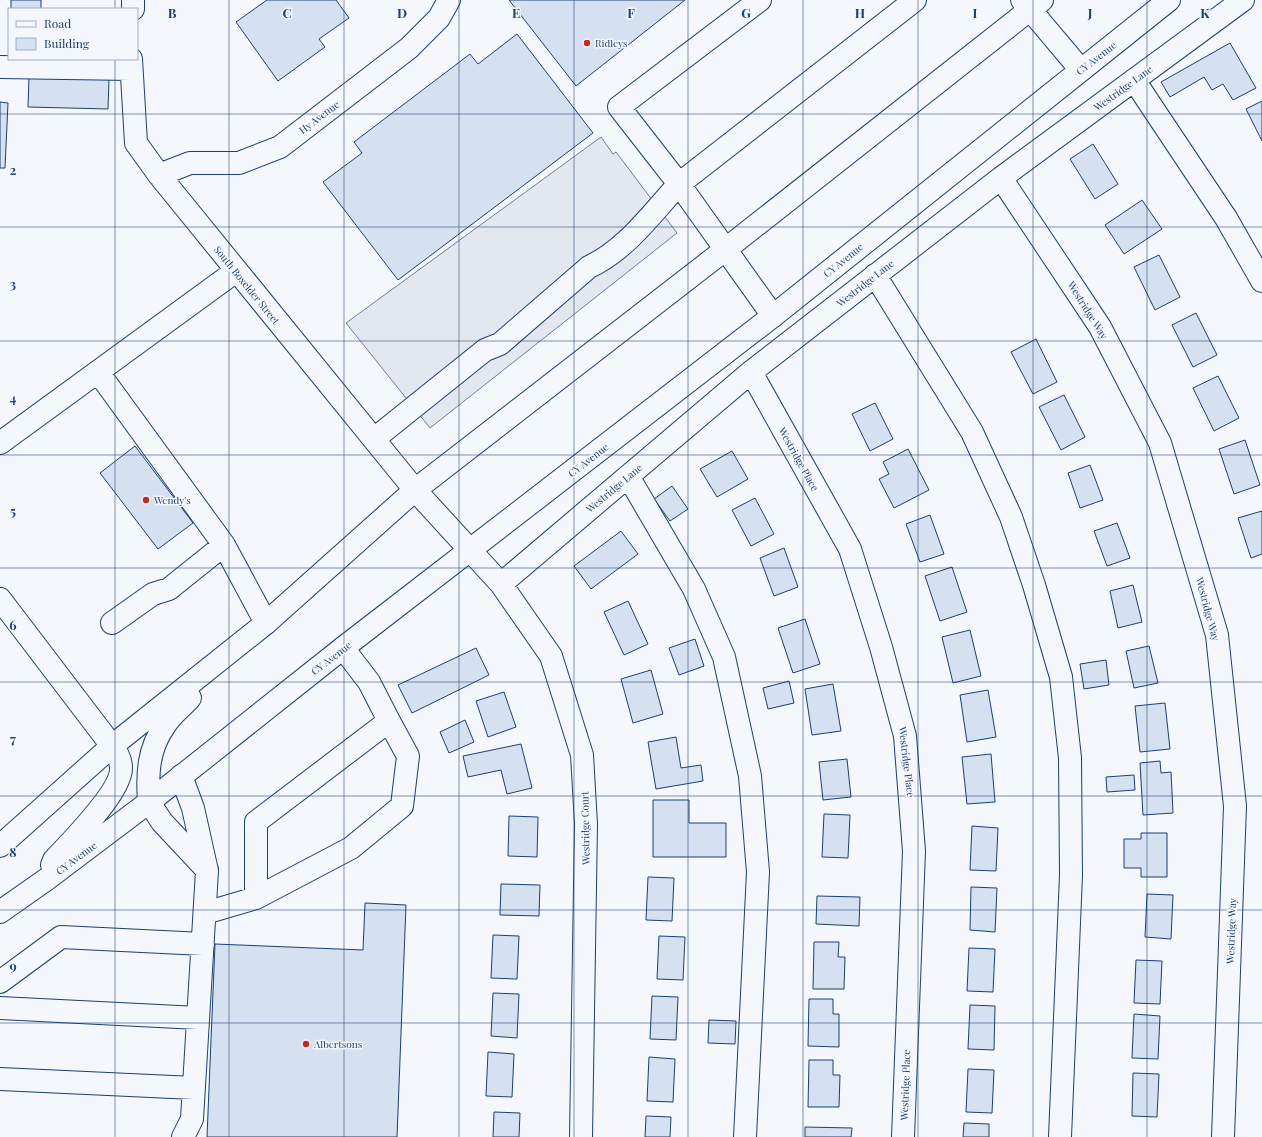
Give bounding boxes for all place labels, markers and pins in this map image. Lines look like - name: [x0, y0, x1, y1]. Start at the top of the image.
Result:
- place label: Ridleys: [595, 36, 627, 50]
- marker: Ridleys: [582, 38, 592, 48]
- place label: Wendy's: [153, 493, 191, 507]
- marker: Wendy's: [141, 495, 151, 505]
- place label: Albertsons: [313, 1037, 362, 1051]
- marker: Albertsons: [301, 1039, 311, 1049]

